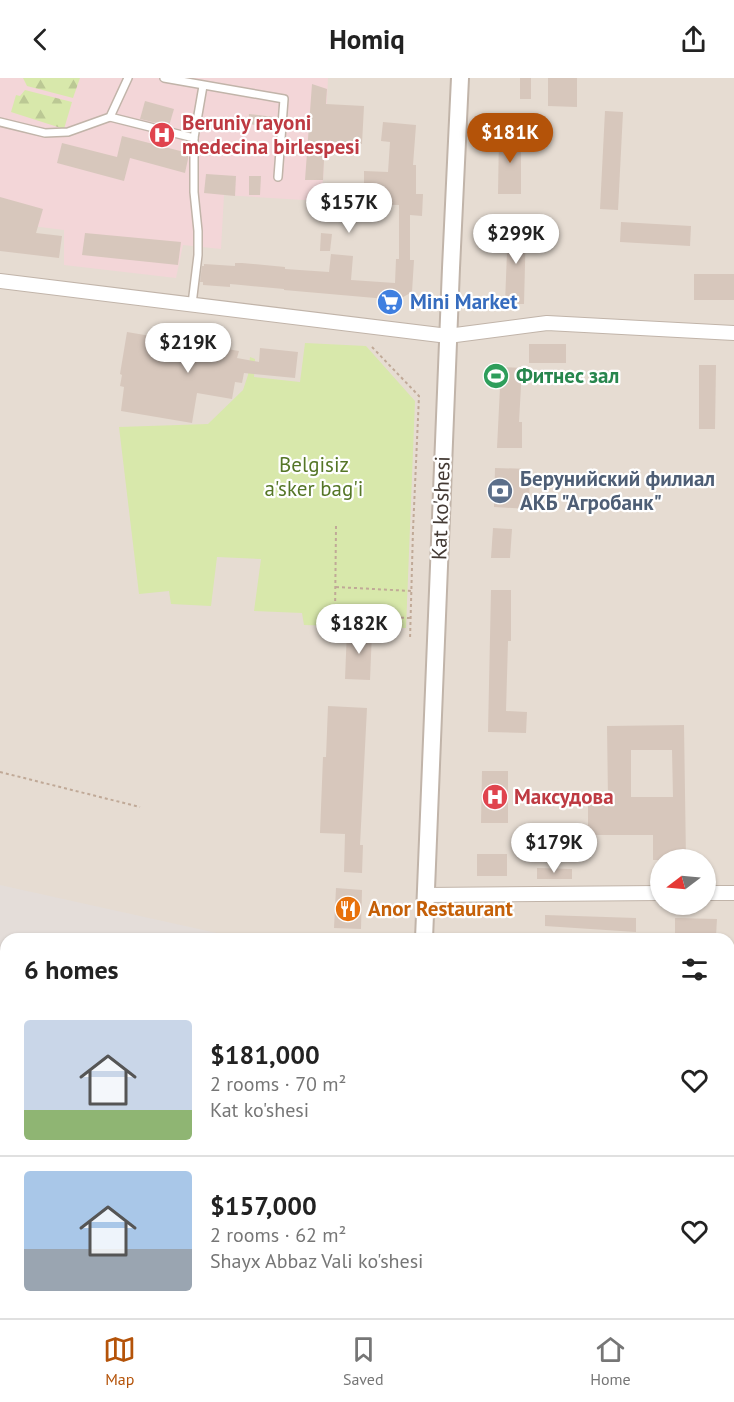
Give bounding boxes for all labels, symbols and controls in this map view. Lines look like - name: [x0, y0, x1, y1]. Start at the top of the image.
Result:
- text: Homiq: [329, 22, 405, 56]
- icon: back: [24, 23, 57, 56]
- icon: share: [677, 23, 710, 56]
- place label: Beruniy rayoni medecina birlespesi: [182, 109, 360, 160]
- pin: $181K: [468, 113, 552, 164]
- text: $181K: [481, 119, 539, 145]
- hospital icon: Beruniy rayoni medecina birlespesi: [147, 120, 177, 150]
- pin: $157K: [307, 183, 391, 234]
- text: $157K: [320, 189, 378, 215]
- pin: $299K: [474, 214, 558, 265]
- text: $299K: [487, 220, 545, 246]
- supermarket icon: Mini Market: [375, 287, 405, 317]
- place label: Mini Market: [410, 288, 518, 315]
- pin: $219K: [146, 323, 230, 374]
- text: $219K: [159, 329, 217, 355]
- sports icon: Фитнес зал: [481, 361, 511, 391]
- place label: Фитнес зал: [516, 362, 619, 389]
- park label: Belgisiz a'sker bag'i: [265, 451, 363, 502]
- street label: Kat ko'shesi: [425, 456, 456, 560]
- place label: Берунийский филиал АКБ "Агробанк": [520, 465, 715, 516]
- bank icon: Берунийский филиал АКБ "Агробанк": [485, 476, 515, 506]
- pin: $182K: [317, 604, 401, 655]
- text: $182K: [330, 610, 388, 636]
- hospital icon: Максудова: [480, 782, 510, 812]
- place label: Максудова: [514, 783, 614, 810]
- pin: $179K: [512, 823, 596, 874]
- text: $179K: [525, 829, 583, 855]
- north arrow: [650, 849, 716, 915]
- map controls: [650, 849, 716, 915]
- restaurant icon: Anor Restaurant: [333, 894, 363, 924]
- place label: Anor Restaurant: [368, 895, 514, 922]
- text: 6 homes: [24, 953, 119, 986]
- icon: filters: [678, 953, 711, 986]
- text: $181,000: [210, 1038, 320, 1071]
- icon: home: [72, 1044, 144, 1116]
- icon: heart: [678, 1064, 711, 1097]
- text: 2 rooms · 70 m²: [210, 1071, 346, 1097]
- text: Kat ko'shesi: [210, 1097, 309, 1123]
- text: $157,000: [210, 1189, 317, 1222]
- icon: home: [72, 1195, 144, 1267]
- icon: heart: [678, 1215, 711, 1248]
- text: 2 rooms · 62 m²: [210, 1222, 346, 1248]
- text: Shayx Abbaz Vali ko'shesi: [210, 1248, 423, 1274]
- tab: Map: [103, 1333, 136, 1389]
- tab: Saved: [343, 1333, 384, 1389]
- tab: Home: [590, 1333, 631, 1389]

